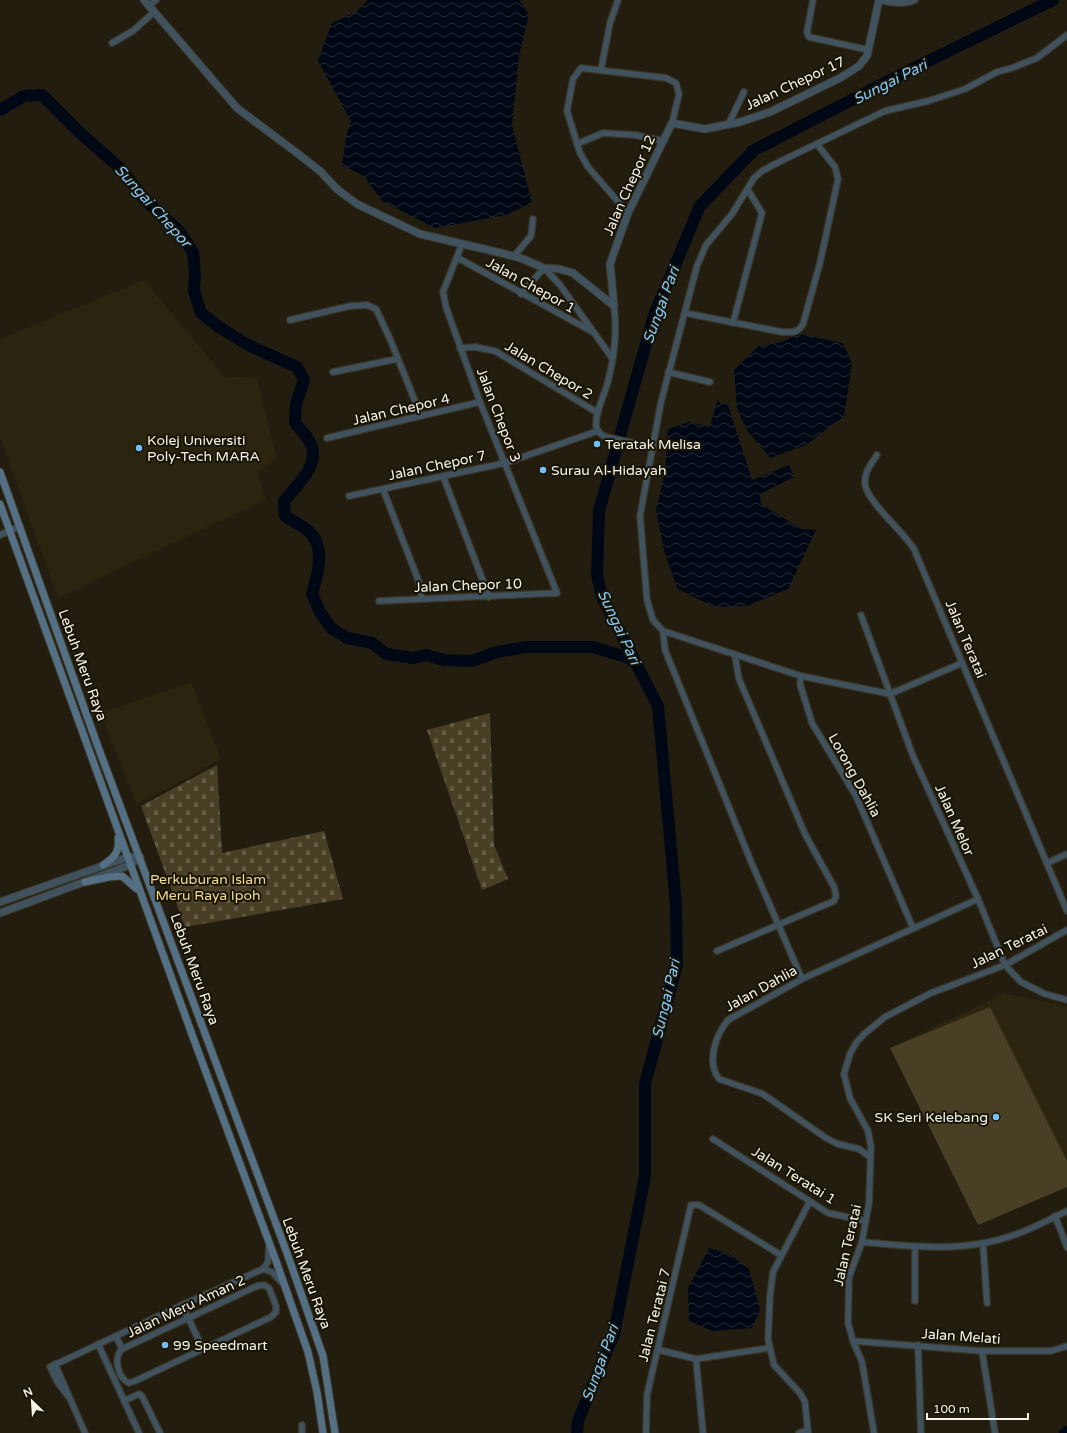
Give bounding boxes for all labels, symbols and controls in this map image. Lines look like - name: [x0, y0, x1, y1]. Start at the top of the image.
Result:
- street label: Jalan Chepor 17: [743, 53, 848, 114]
- water label: Sungai Pari: [850, 55, 932, 108]
- street label: Jalan Chepor 12: [600, 132, 659, 238]
- water label: Sungai Chepor: [111, 161, 196, 253]
- street label: Jalan Chepor 1: [483, 254, 578, 317]
- water label: Sungai Pari: [639, 262, 684, 346]
- street label: Jalan Chepor 2: [502, 338, 596, 403]
- street label: Jalan Chepor 3: [473, 366, 524, 465]
- street label: Jalan Chepor 4: [351, 390, 452, 429]
- place label: Kolej Universiti Poly-Tech MARA: [147, 432, 260, 465]
- place label: Teratak Melisa: [605, 436, 701, 453]
- marker: Teratak Melisa: [592, 439, 602, 449]
- marker: Kolej Universiti Poly-Tech MARA: [134, 443, 144, 453]
- street label: Jalan Chepor 7: [387, 447, 487, 484]
- place label: Surau Al-Hidayah: [551, 462, 666, 479]
- marker: Surau Al-Hidayah: [538, 465, 548, 475]
- street label: Jalan Chepor 10: [414, 575, 522, 596]
- water label: Sungai Pari: [594, 587, 645, 669]
- street label: Jalan Teratai: [941, 598, 990, 681]
- street label: Lebuh Meru Raya: [54, 607, 111, 723]
- street label: Lorong Dahlia: [825, 731, 885, 820]
- street label: Jalan Melor: [931, 782, 978, 859]
- park label: Perkuburan Islam Meru Raya Ipoh: [150, 871, 266, 904]
- street label: Lebuh Meru Raya: [166, 911, 223, 1027]
- street label: Jalan Teratai: [968, 921, 1050, 972]
- water label: Sungai Pari: [648, 956, 684, 1040]
- street label: Jalan Dahlia: [722, 962, 800, 1015]
- place label: SK Seri Kelebang: [875, 1109, 988, 1126]
- marker: SK Seri Kelebang: [991, 1112, 1001, 1122]
- street label: Jalan Teratai 1: [749, 1143, 839, 1208]
- street label: Jalan Teratai: [830, 1203, 865, 1288]
- street label: Lebuh Meru Raya: [278, 1215, 335, 1331]
- street label: Jalan Teratai 7: [635, 1267, 674, 1364]
- street label: Jalan Meru Aman 2: [124, 1272, 248, 1341]
- water label: Sungai Pari: [578, 1320, 623, 1404]
- street label: Jalan Melati: [921, 1325, 1001, 1348]
- place label: 99 Speedmart: [173, 1337, 268, 1354]
- marker: 99 Speedmart: [160, 1340, 170, 1350]
- north arrow: [12, 1381, 52, 1421]
- text: N: [21, 1385, 35, 1400]
- scale bar: [927, 1395, 1028, 1421]
- text: 100 m: [933, 1402, 970, 1416]

